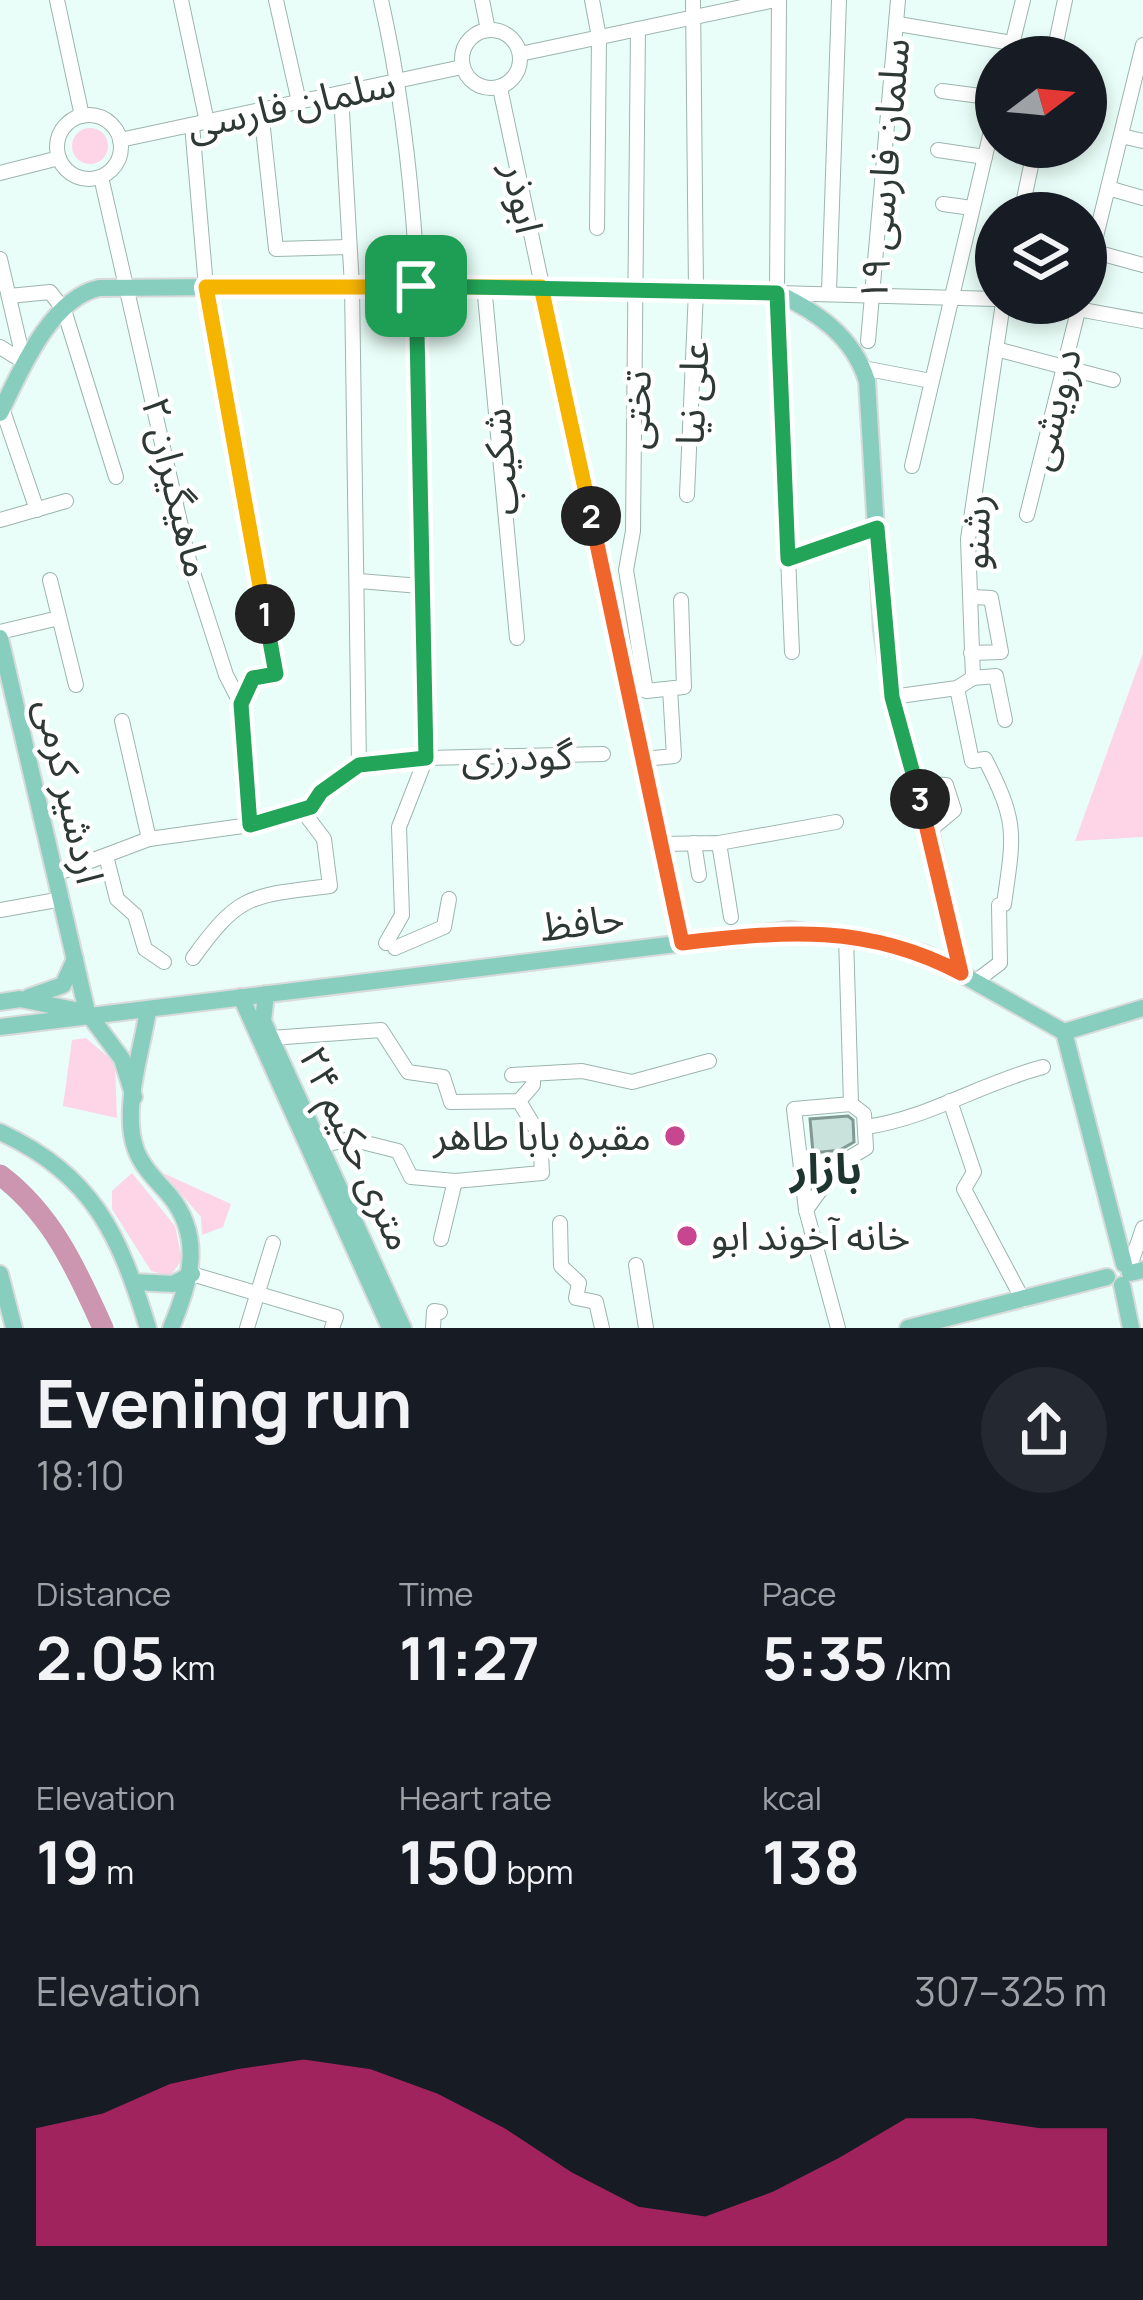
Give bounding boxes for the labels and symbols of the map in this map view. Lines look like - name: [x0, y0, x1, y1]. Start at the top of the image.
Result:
- street label: سلمان فارسی ۱۹: [845, 36, 921, 304]
- north arrow: [975, 36, 1107, 168]
- street label: سلمان فارسی: [182, 55, 400, 151]
- street label: ابوذر: [490, 156, 558, 238]
- pin: [365, 235, 467, 337]
- street label: علی نیا: [661, 339, 721, 446]
- street label: درویشی: [1011, 342, 1093, 475]
- street label: تختی: [607, 370, 663, 450]
- street label: ماهیگیران ۲: [130, 391, 226, 582]
- street label: شکیب: [467, 406, 531, 518]
- pin: 2: [561, 486, 621, 546]
- street label: رشنو: [946, 493, 1002, 571]
- pin: 1: [235, 584, 295, 644]
- street label: اردشیر کرمی: [23, 693, 118, 889]
- street label: گودرزی: [461, 727, 574, 783]
- pin: 3: [890, 769, 950, 829]
- street label: حافظ: [537, 889, 627, 953]
- street label: ۲۴ متری حکیم: [283, 1037, 429, 1260]
- place label: مقبره بابا طاهر: [432, 1108, 651, 1162]
- marker: مقبره بابا طاهر: [662, 1123, 688, 1149]
- district label: بازار: [788, 1139, 862, 1197]
- place label: خانه آخوند ابو: [711, 1208, 910, 1262]
- marker: خانه آخوند ابو: [674, 1223, 700, 1249]

